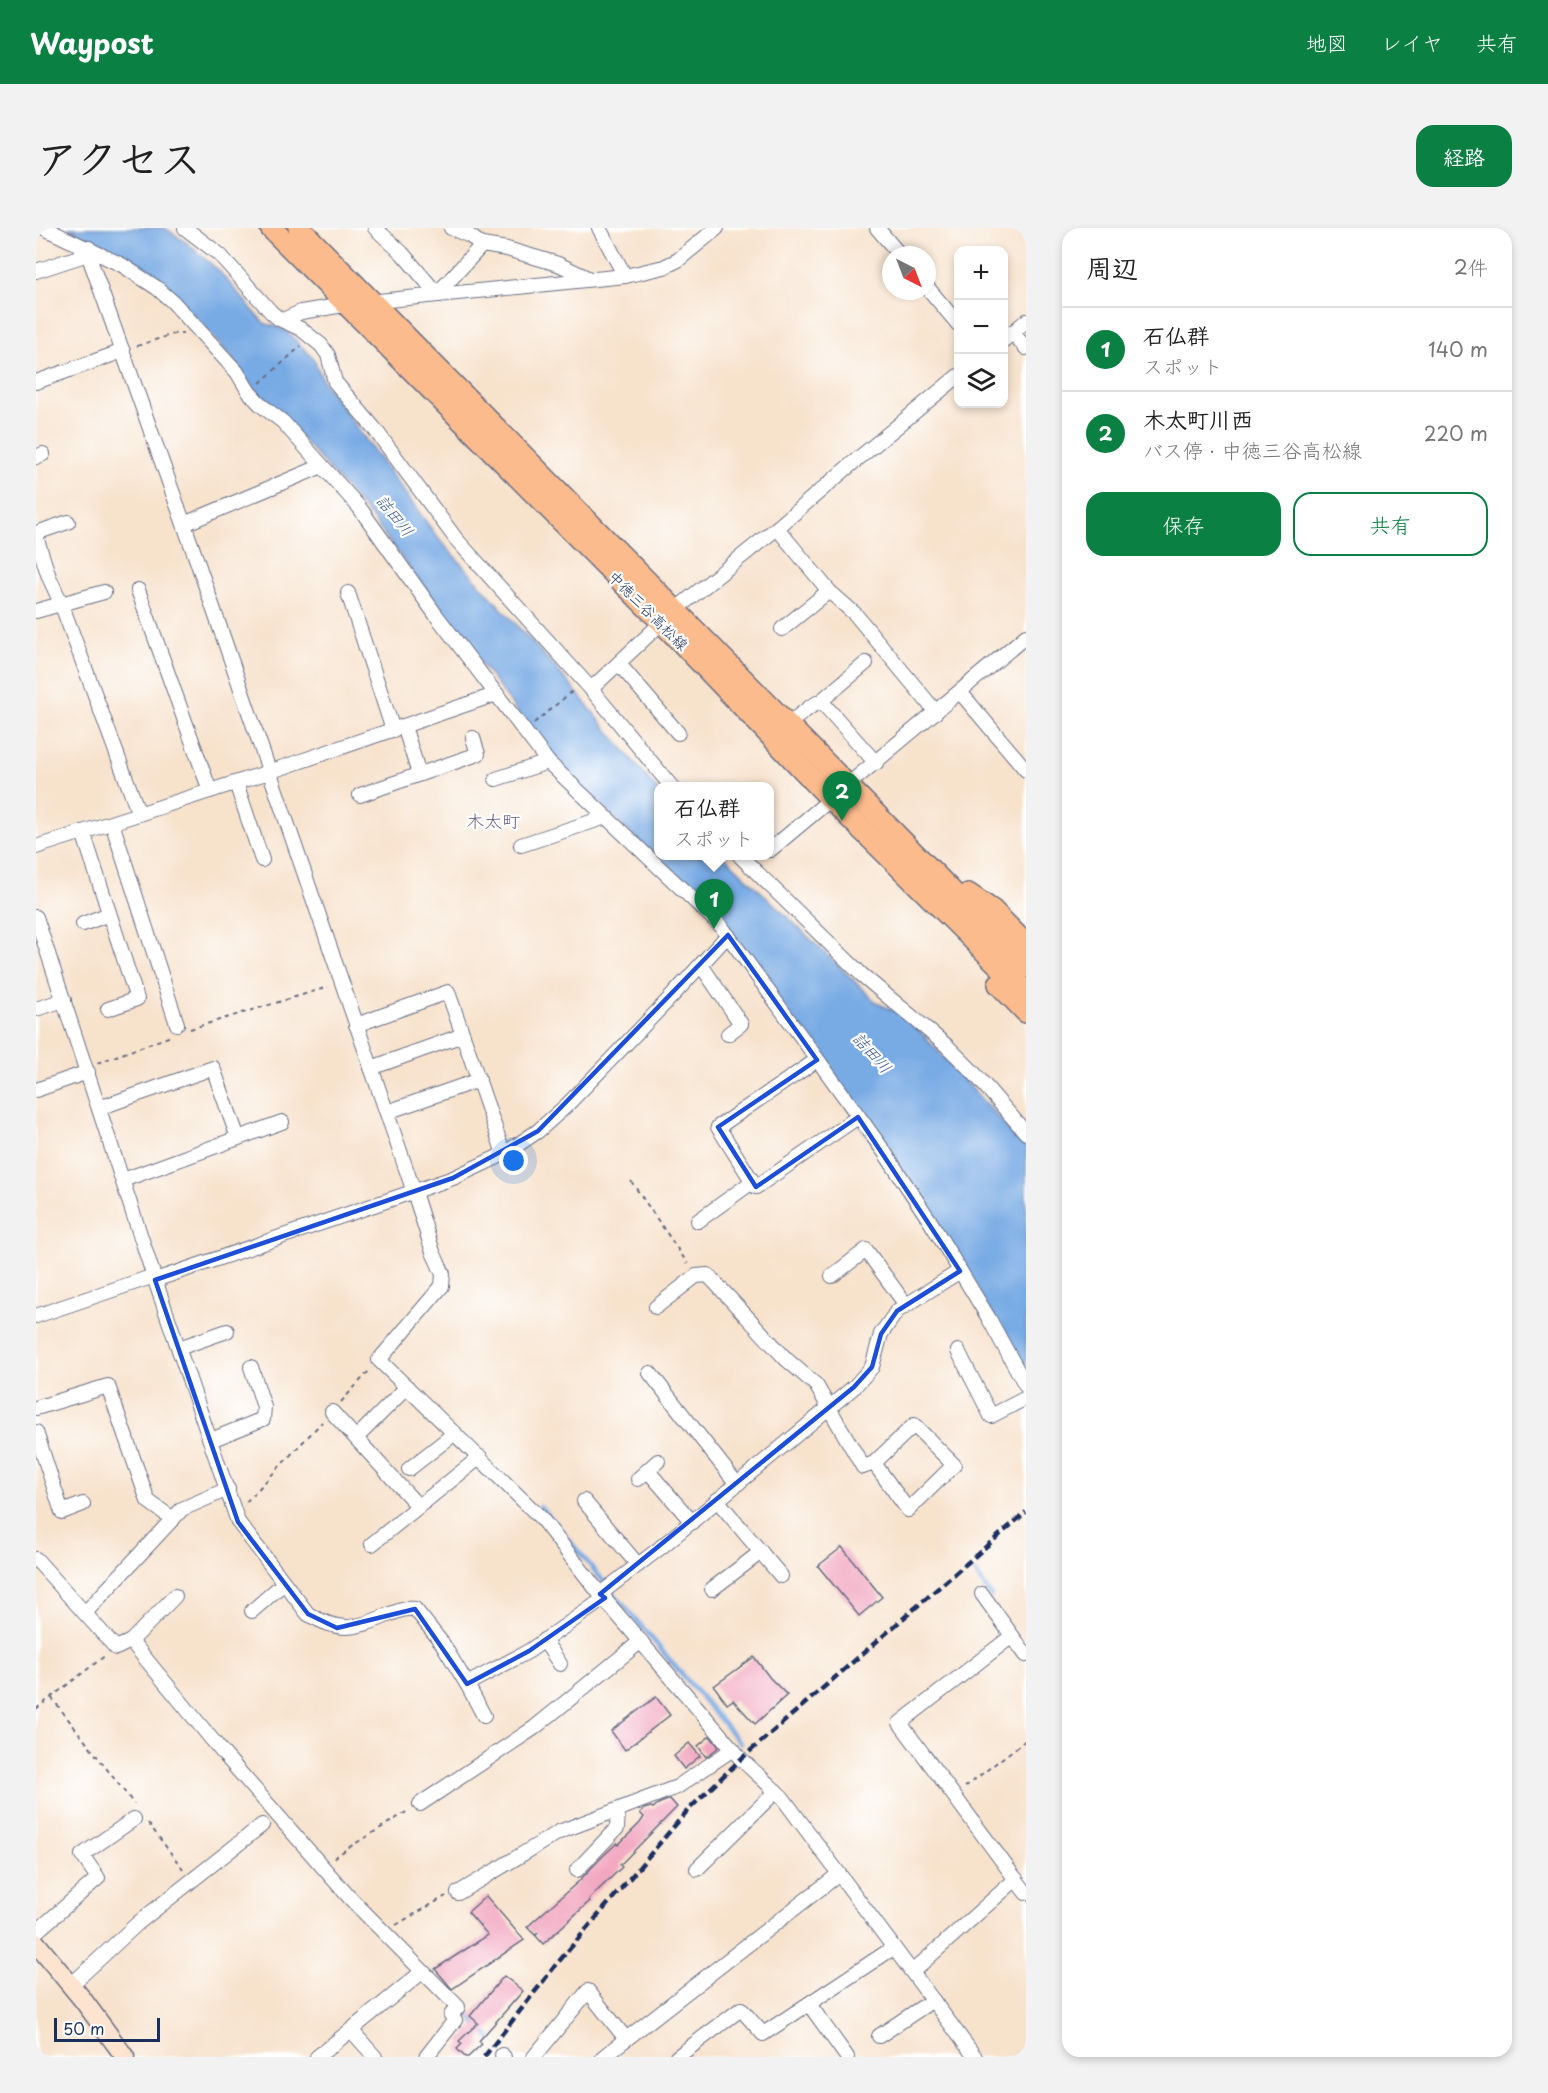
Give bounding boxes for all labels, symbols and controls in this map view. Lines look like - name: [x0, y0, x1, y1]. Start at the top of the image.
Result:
- text: Waypost: [30, 21, 154, 64]
- text: 地図: [1306, 26, 1348, 58]
- text: レイヤ: [1381, 26, 1443, 58]
- text: 共有: [1476, 26, 1518, 58]
- text: アクセス: [36, 125, 201, 188]
- button: 経路: [1416, 125, 1512, 187]
- north arrow: [882, 246, 936, 300]
- map controls: [954, 246, 1008, 408]
- button: +: [954, 246, 1008, 300]
- text: 周辺: [1086, 248, 1138, 287]
- text: 2件: [1454, 252, 1488, 282]
- button: −: [954, 300, 1008, 354]
- text: 石仏群: [1143, 318, 1209, 351]
- text: 1: [1101, 334, 1110, 364]
- text: 140 m: [1428, 334, 1488, 364]
- text: スポット: [1143, 351, 1223, 381]
- button: layers: [954, 354, 1008, 408]
- text: 木太町川西: [1143, 402, 1253, 435]
- text: 2: [1098, 418, 1113, 448]
- text: 220 m: [1424, 418, 1488, 448]
- text: バス停 · 中徳三谷高松線: [1143, 435, 1362, 465]
- water label: 詰田川: [372, 489, 420, 541]
- button: 保存: [1086, 492, 1281, 556]
- button: 共有: [1293, 492, 1488, 556]
- street label: 中徳三谷高松線: [604, 565, 694, 655]
- pin: 2: [822, 772, 862, 821]
- popup: [654, 782, 774, 860]
- text: 石仏群: [674, 790, 740, 823]
- district label: 木太町: [466, 807, 520, 834]
- text: スポット: [674, 823, 754, 853]
- pin: 1: [694, 880, 734, 929]
- water label: 詰田川: [848, 1026, 898, 1078]
- your location: [499, 1146, 528, 1175]
- scale bar: [54, 2015, 160, 2042]
- text: 50 m: [63, 2016, 104, 2040]

